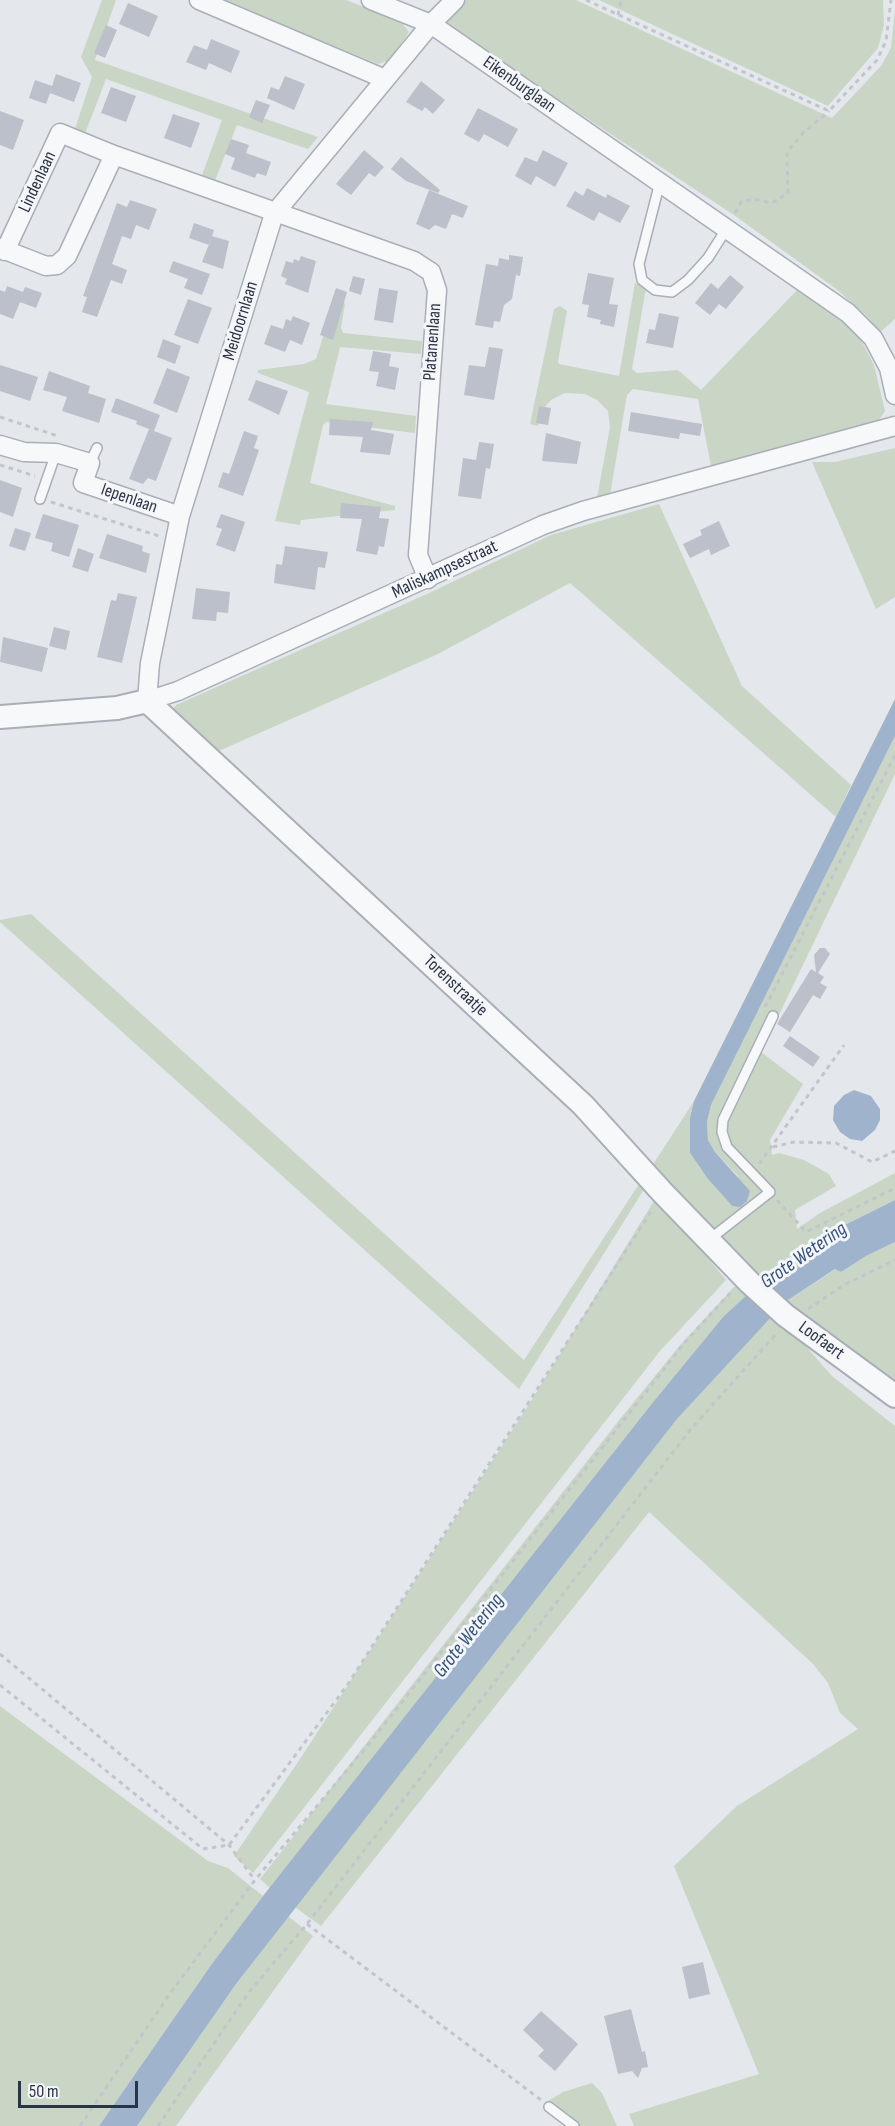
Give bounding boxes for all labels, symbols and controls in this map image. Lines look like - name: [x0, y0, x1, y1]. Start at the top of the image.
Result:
- street label: Eikenburglaan: [478, 52, 560, 118]
- street label: Lindenlaan: [14, 148, 62, 216]
- street label: Meidoornlaan: [219, 279, 263, 363]
- street label: Platanenlaan: [420, 302, 446, 382]
- street label: Iepenlaan: [98, 479, 160, 519]
- street label: Maliskampsestraat: [389, 536, 501, 604]
- street label: Torenstraatje: [418, 951, 492, 1021]
- water label: Grote Wetering: [756, 1218, 852, 1294]
- street label: Loofaert: [794, 1317, 848, 1365]
- water label: Grote Wetering: [429, 1589, 509, 1683]
- scale bar: [21, 2069, 141, 2107]
- text: 50 m: [29, 2081, 59, 2102]

